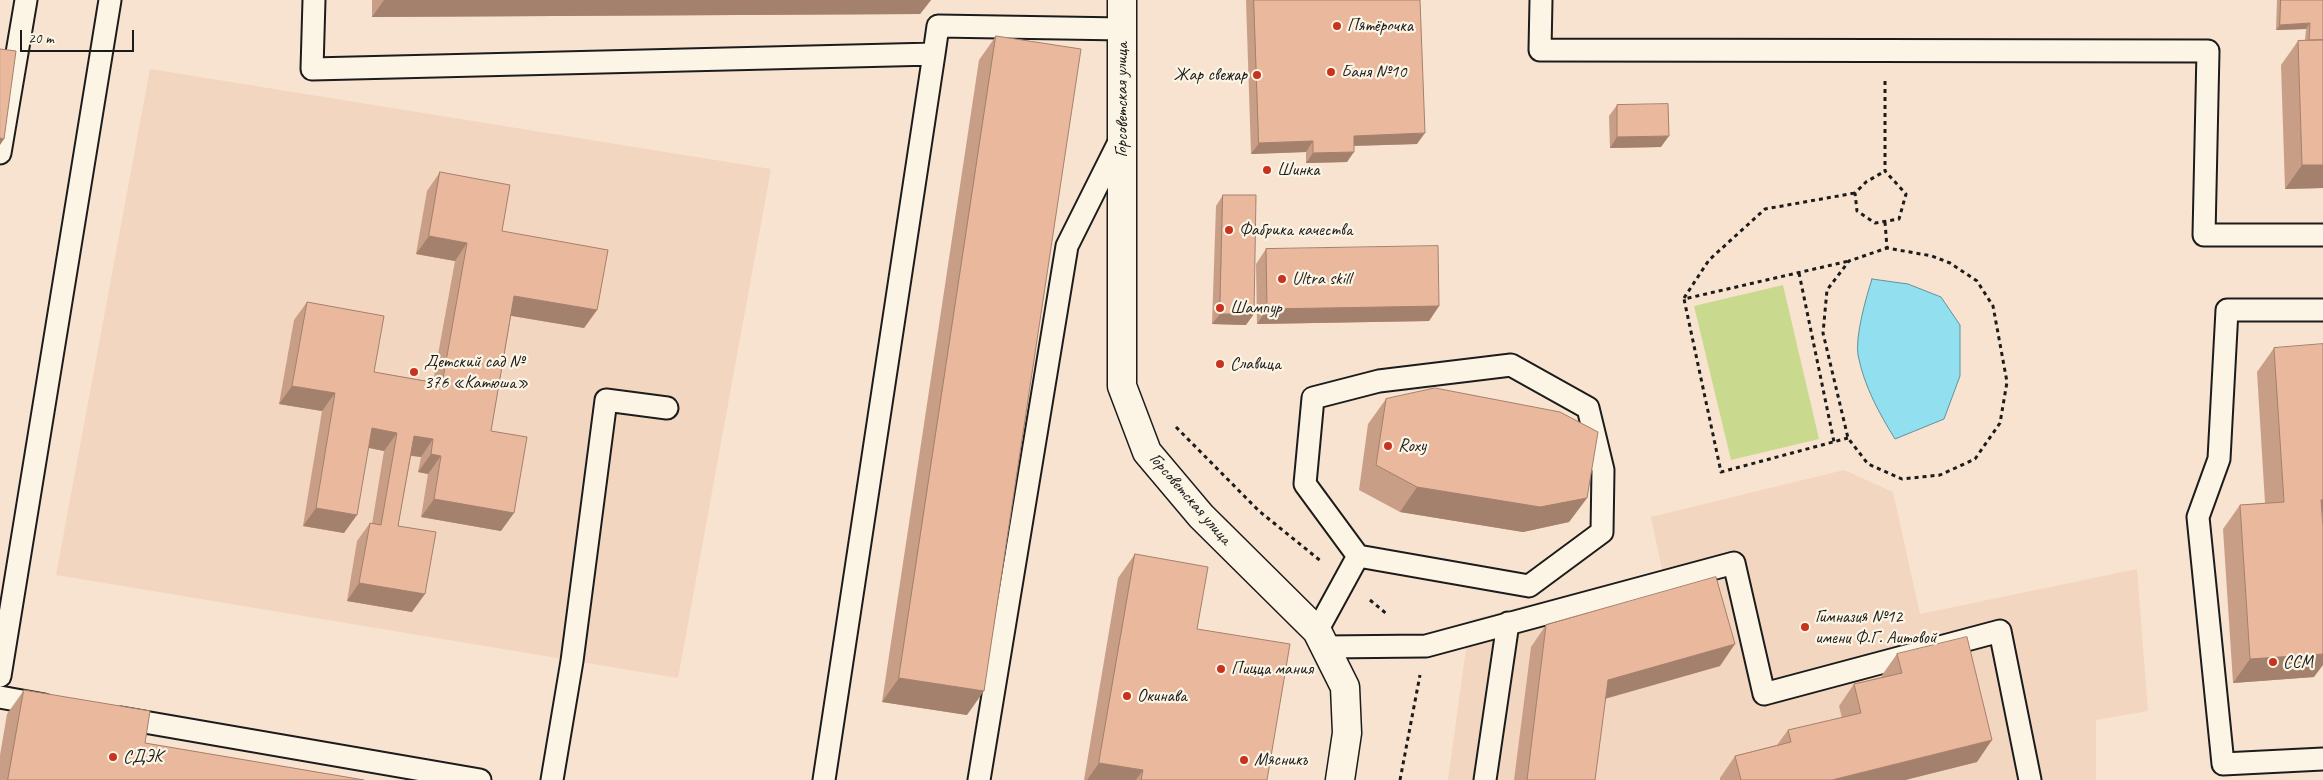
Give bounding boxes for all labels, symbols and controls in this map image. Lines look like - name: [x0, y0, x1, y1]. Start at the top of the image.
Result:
- place label: Пятёрочка: [1347, 15, 1413, 37]
- scale bar: [22, 20, 136, 52]
- marker: Пятёрочка: [1331, 20, 1343, 32]
- text: 20 m: [28, 29, 54, 48]
- street label: Горсоветская улица: [1111, 42, 1133, 158]
- place label: Баня №10: [1341, 61, 1406, 83]
- place label: Жар свежар: [1174, 64, 1247, 86]
- marker: Баня №10: [1325, 66, 1337, 78]
- marker: Жар свежар: [1251, 69, 1263, 81]
- place label: Шинка: [1277, 159, 1319, 181]
- marker: Шинка: [1261, 164, 1273, 176]
- place label: Фабрика качества: [1239, 219, 1352, 241]
- marker: Фабрика качества: [1223, 224, 1235, 236]
- place label: Ultra skill: [1292, 268, 1351, 290]
- marker: Ultra skill: [1276, 273, 1288, 285]
- place label: Шампур: [1230, 297, 1282, 319]
- marker: Шампур: [1214, 302, 1226, 314]
- place label: Детский сад № 376 «Катюша»: [424, 351, 528, 394]
- place label: Славица: [1230, 353, 1281, 375]
- marker: Славица: [1214, 358, 1226, 370]
- marker: Детский сад № 376 «Катюша»: [408, 366, 420, 378]
- place label: Roxy: [1398, 435, 1426, 457]
- marker: Roxy: [1382, 440, 1394, 452]
- street label: Горсоветская улица: [1144, 449, 1236, 549]
- place label: Гимназия №12 имени Ф.Г. Аитовой: [1815, 606, 1936, 649]
- marker: Гимназия №12 имени Ф.Г. Аитовой: [1799, 621, 1811, 633]
- place label: ССМ: [2283, 651, 2313, 673]
- marker: ССМ: [2267, 656, 2279, 668]
- place label: Пицца мания: [1231, 658, 1313, 680]
- marker: Пицца мания: [1215, 663, 1227, 675]
- place label: Окинава: [1137, 685, 1187, 707]
- marker: Окинава: [1121, 690, 1133, 702]
- place label: СДЭК: [123, 746, 162, 768]
- place label: Мясникъ: [1254, 749, 1308, 771]
- marker: СДЭК: [107, 751, 119, 763]
- marker: Мясникъ: [1238, 754, 1250, 766]

